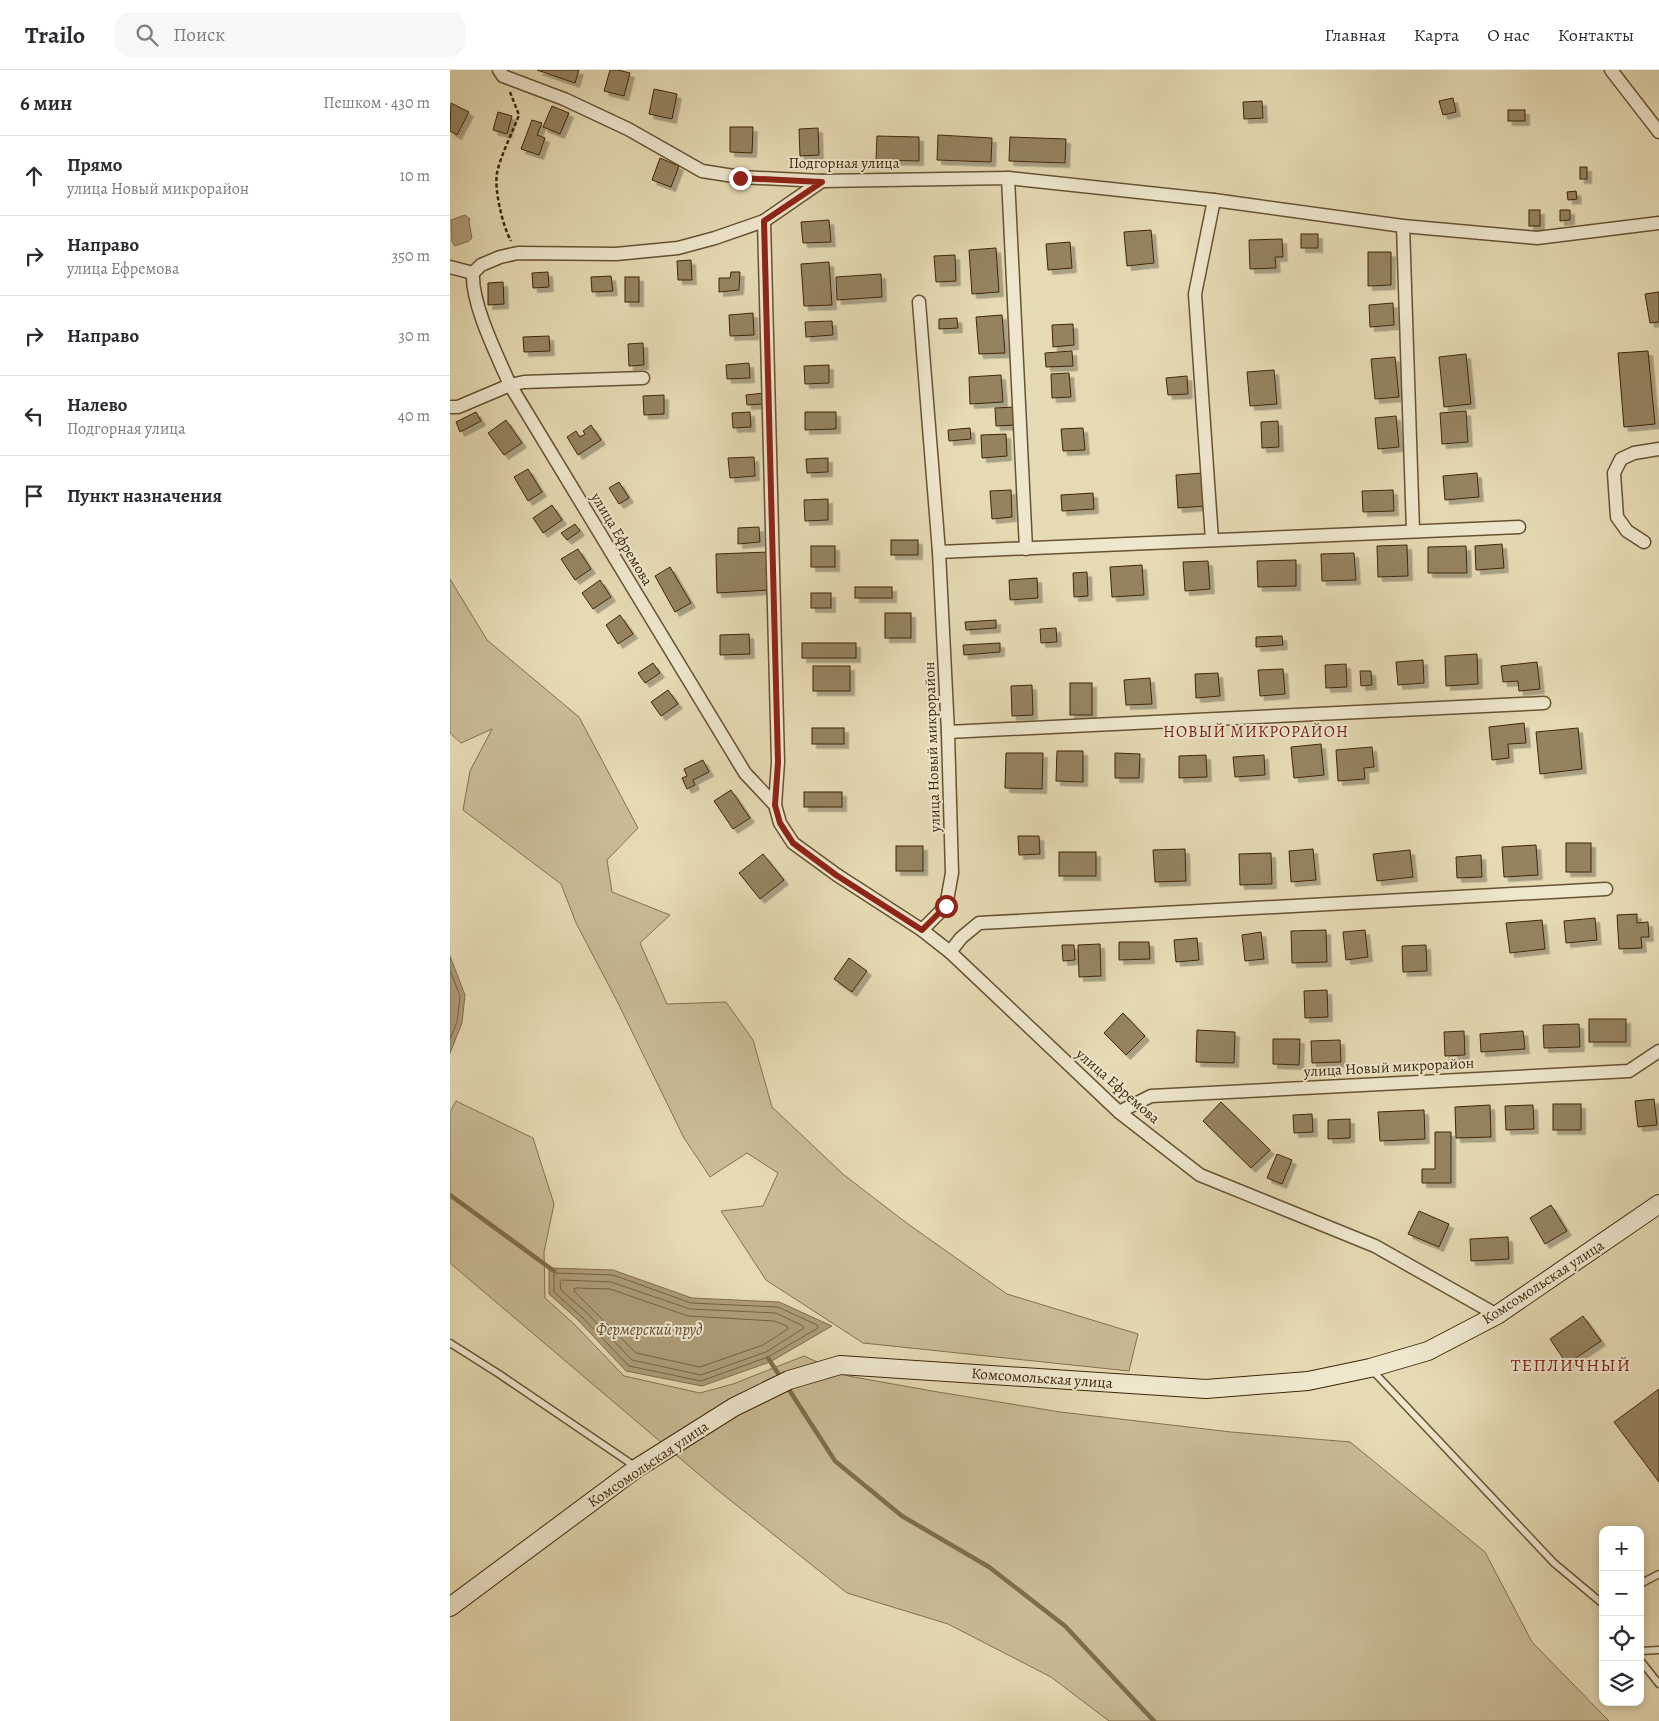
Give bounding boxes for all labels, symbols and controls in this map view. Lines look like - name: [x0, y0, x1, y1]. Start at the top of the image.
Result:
- search box: [115, 12, 465, 57]
- text: Trailo: [25, 19, 85, 51]
- icon: search: [133, 21, 161, 49]
- text: Поиск: [173, 22, 225, 48]
- text: Главная: [1325, 23, 1386, 47]
- text: Карта: [1414, 23, 1459, 47]
- text: О нас: [1487, 23, 1530, 47]
- text: Контакты: [1558, 23, 1634, 47]
- text: 6 мин: [20, 89, 72, 117]
- text: Пешком · 430 m: [323, 92, 430, 114]
- text: Прямо: [67, 152, 122, 178]
- street label: Подгорная улица: [788, 153, 900, 173]
- icon: ahead: [20, 162, 48, 190]
- text: 10 m: [400, 165, 430, 187]
- route end: [729, 167, 752, 190]
- text: улица Новый микрорайон: [67, 178, 249, 200]
- text: Направо: [67, 232, 139, 258]
- icon: right: [20, 242, 48, 270]
- text: 350 m: [391, 245, 430, 267]
- text: улица Ефремова: [67, 258, 179, 280]
- icon: right: [20, 322, 48, 350]
- text: Направо: [67, 323, 139, 349]
- text: 30 m: [398, 325, 430, 347]
- text: Налево: [67, 392, 127, 418]
- icon: left: [20, 402, 48, 430]
- text: 40 m: [398, 405, 430, 427]
- text: Подгорная улица: [67, 418, 186, 440]
- icon: arrive: [20, 482, 48, 510]
- text: Пункт назначения: [67, 483, 222, 509]
- street label: улица Ефремова: [586, 488, 658, 589]
- street label: улица Новый микрорайон: [919, 661, 945, 834]
- district label: НОВЫЙ МИКРОРАЙОН: [1163, 721, 1349, 743]
- route start: [935, 895, 958, 918]
- street label: улица Ефремова: [1071, 1043, 1164, 1128]
- street label: улица Новый микрорайон: [1302, 1053, 1475, 1082]
- street label: Комсомольская улица: [1478, 1235, 1608, 1329]
- water label: Фермерский пруд: [596, 1319, 703, 1341]
- district label: ТЕПЛИЧНЫЙ: [1511, 1353, 1631, 1377]
- street label: Комсомольская улица: [971, 1363, 1113, 1393]
- street label: Комсомольская улица: [584, 1416, 712, 1512]
- map controls: [1599, 1526, 1644, 1706]
- button: +: [1599, 1526, 1644, 1571]
- button: −: [1599, 1571, 1644, 1616]
- button: locate: [1599, 1616, 1644, 1661]
- button: layers: [1599, 1661, 1644, 1706]

